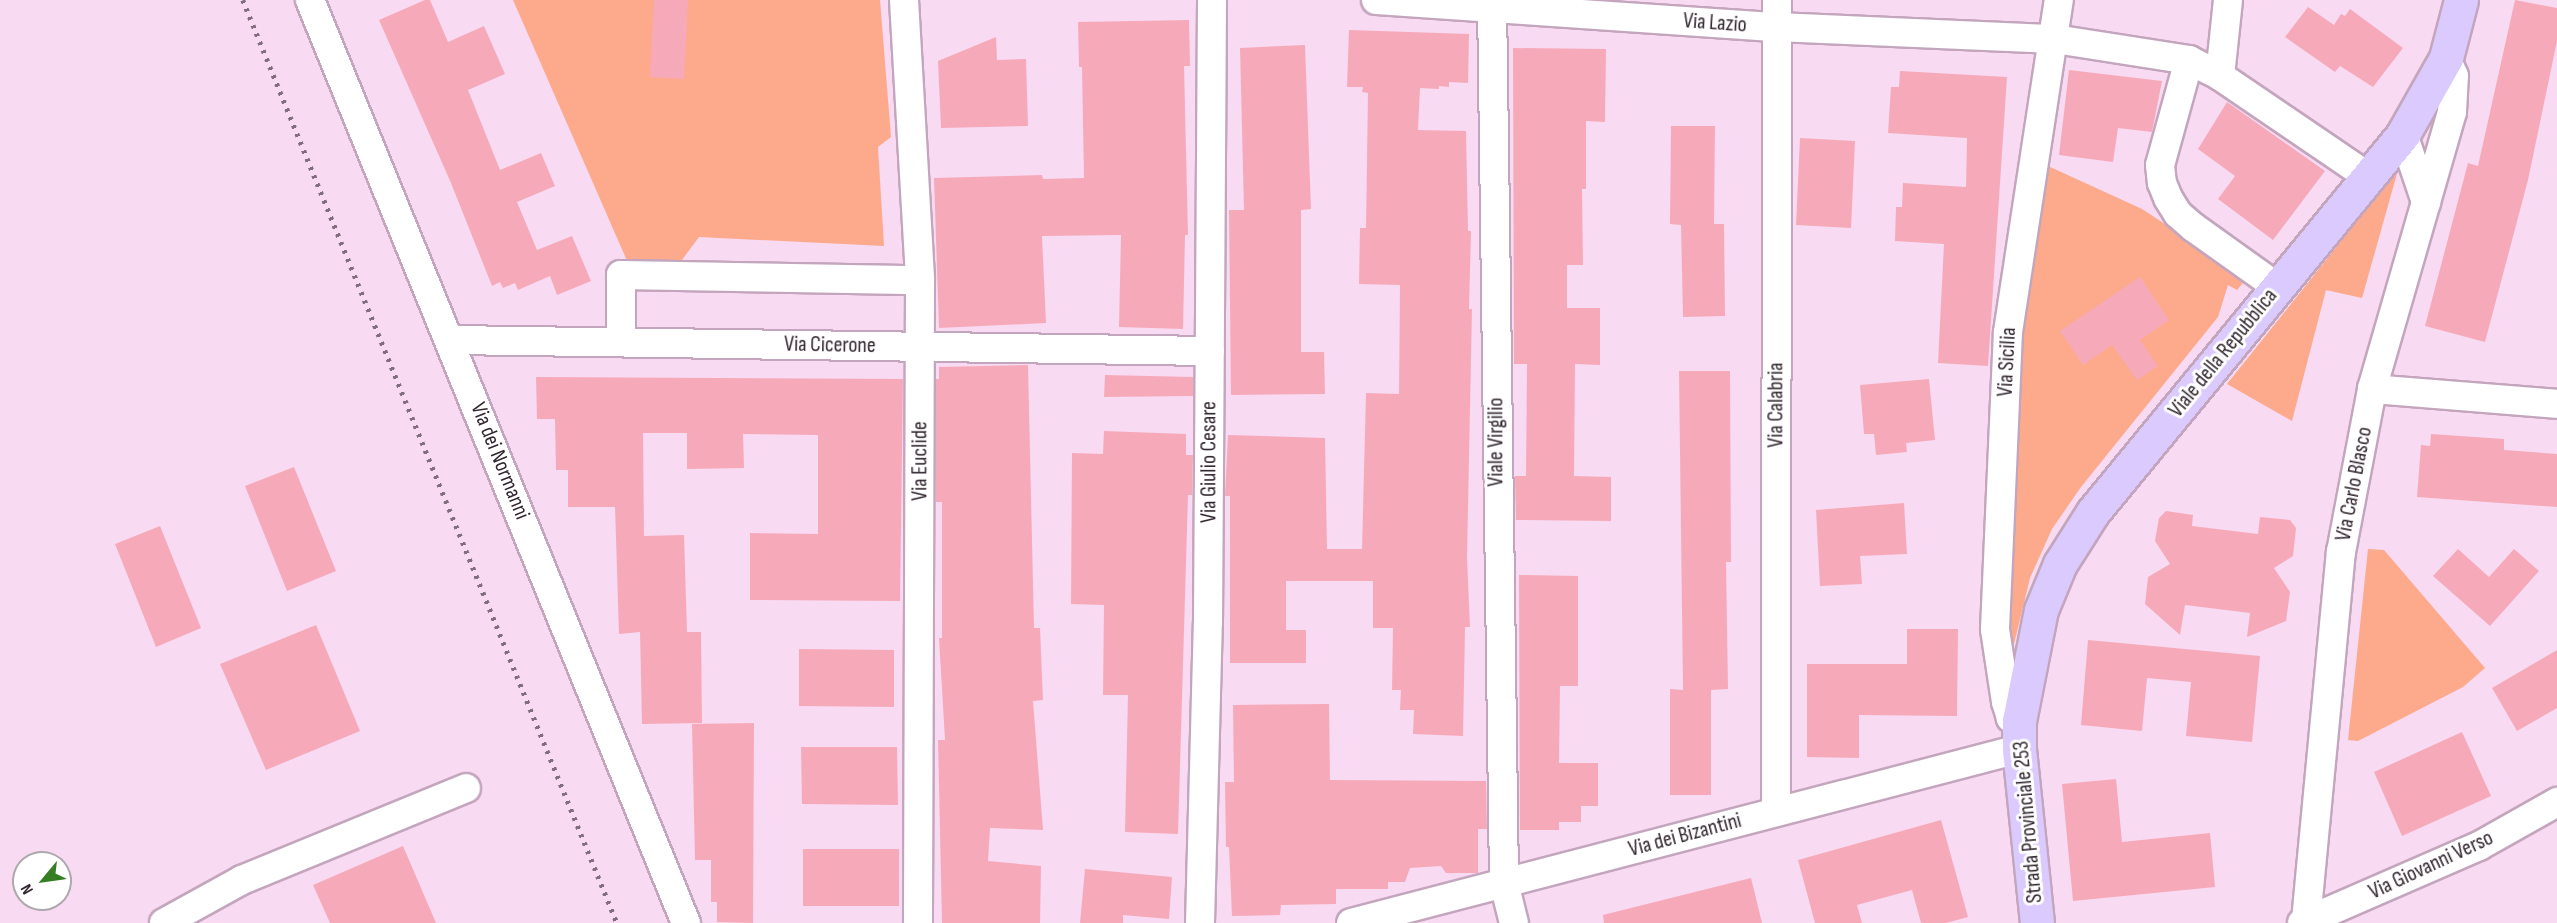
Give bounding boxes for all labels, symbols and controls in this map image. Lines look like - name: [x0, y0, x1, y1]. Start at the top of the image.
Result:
- street label: Via Lazio: [1682, 8, 1748, 38]
- street label: Viale della Repubblica: [2163, 283, 2283, 423]
- street label: Via Sicilia: [1992, 327, 2022, 397]
- street label: Via Cicerone: [784, 331, 876, 359]
- street label: Via Calabria: [1763, 362, 1789, 448]
- street label: Viale Virgilio: [1483, 397, 1509, 487]
- street label: Via dei Normanni: [465, 399, 535, 523]
- street label: Via Giulio Cesare: [1196, 401, 1222, 523]
- street label: Via Euclide: [907, 421, 933, 501]
- street label: Via Carlo Blasco: [2330, 425, 2378, 543]
- street label: Strada Provinciale 253: [2008, 740, 2048, 904]
- street label: Via dei Bizantini: [1626, 807, 1744, 863]
- street label: Via Giovanni Verso: [2365, 825, 2497, 905]
- north arrow: [12, 851, 72, 911]
- text: N: [17, 881, 38, 897]

